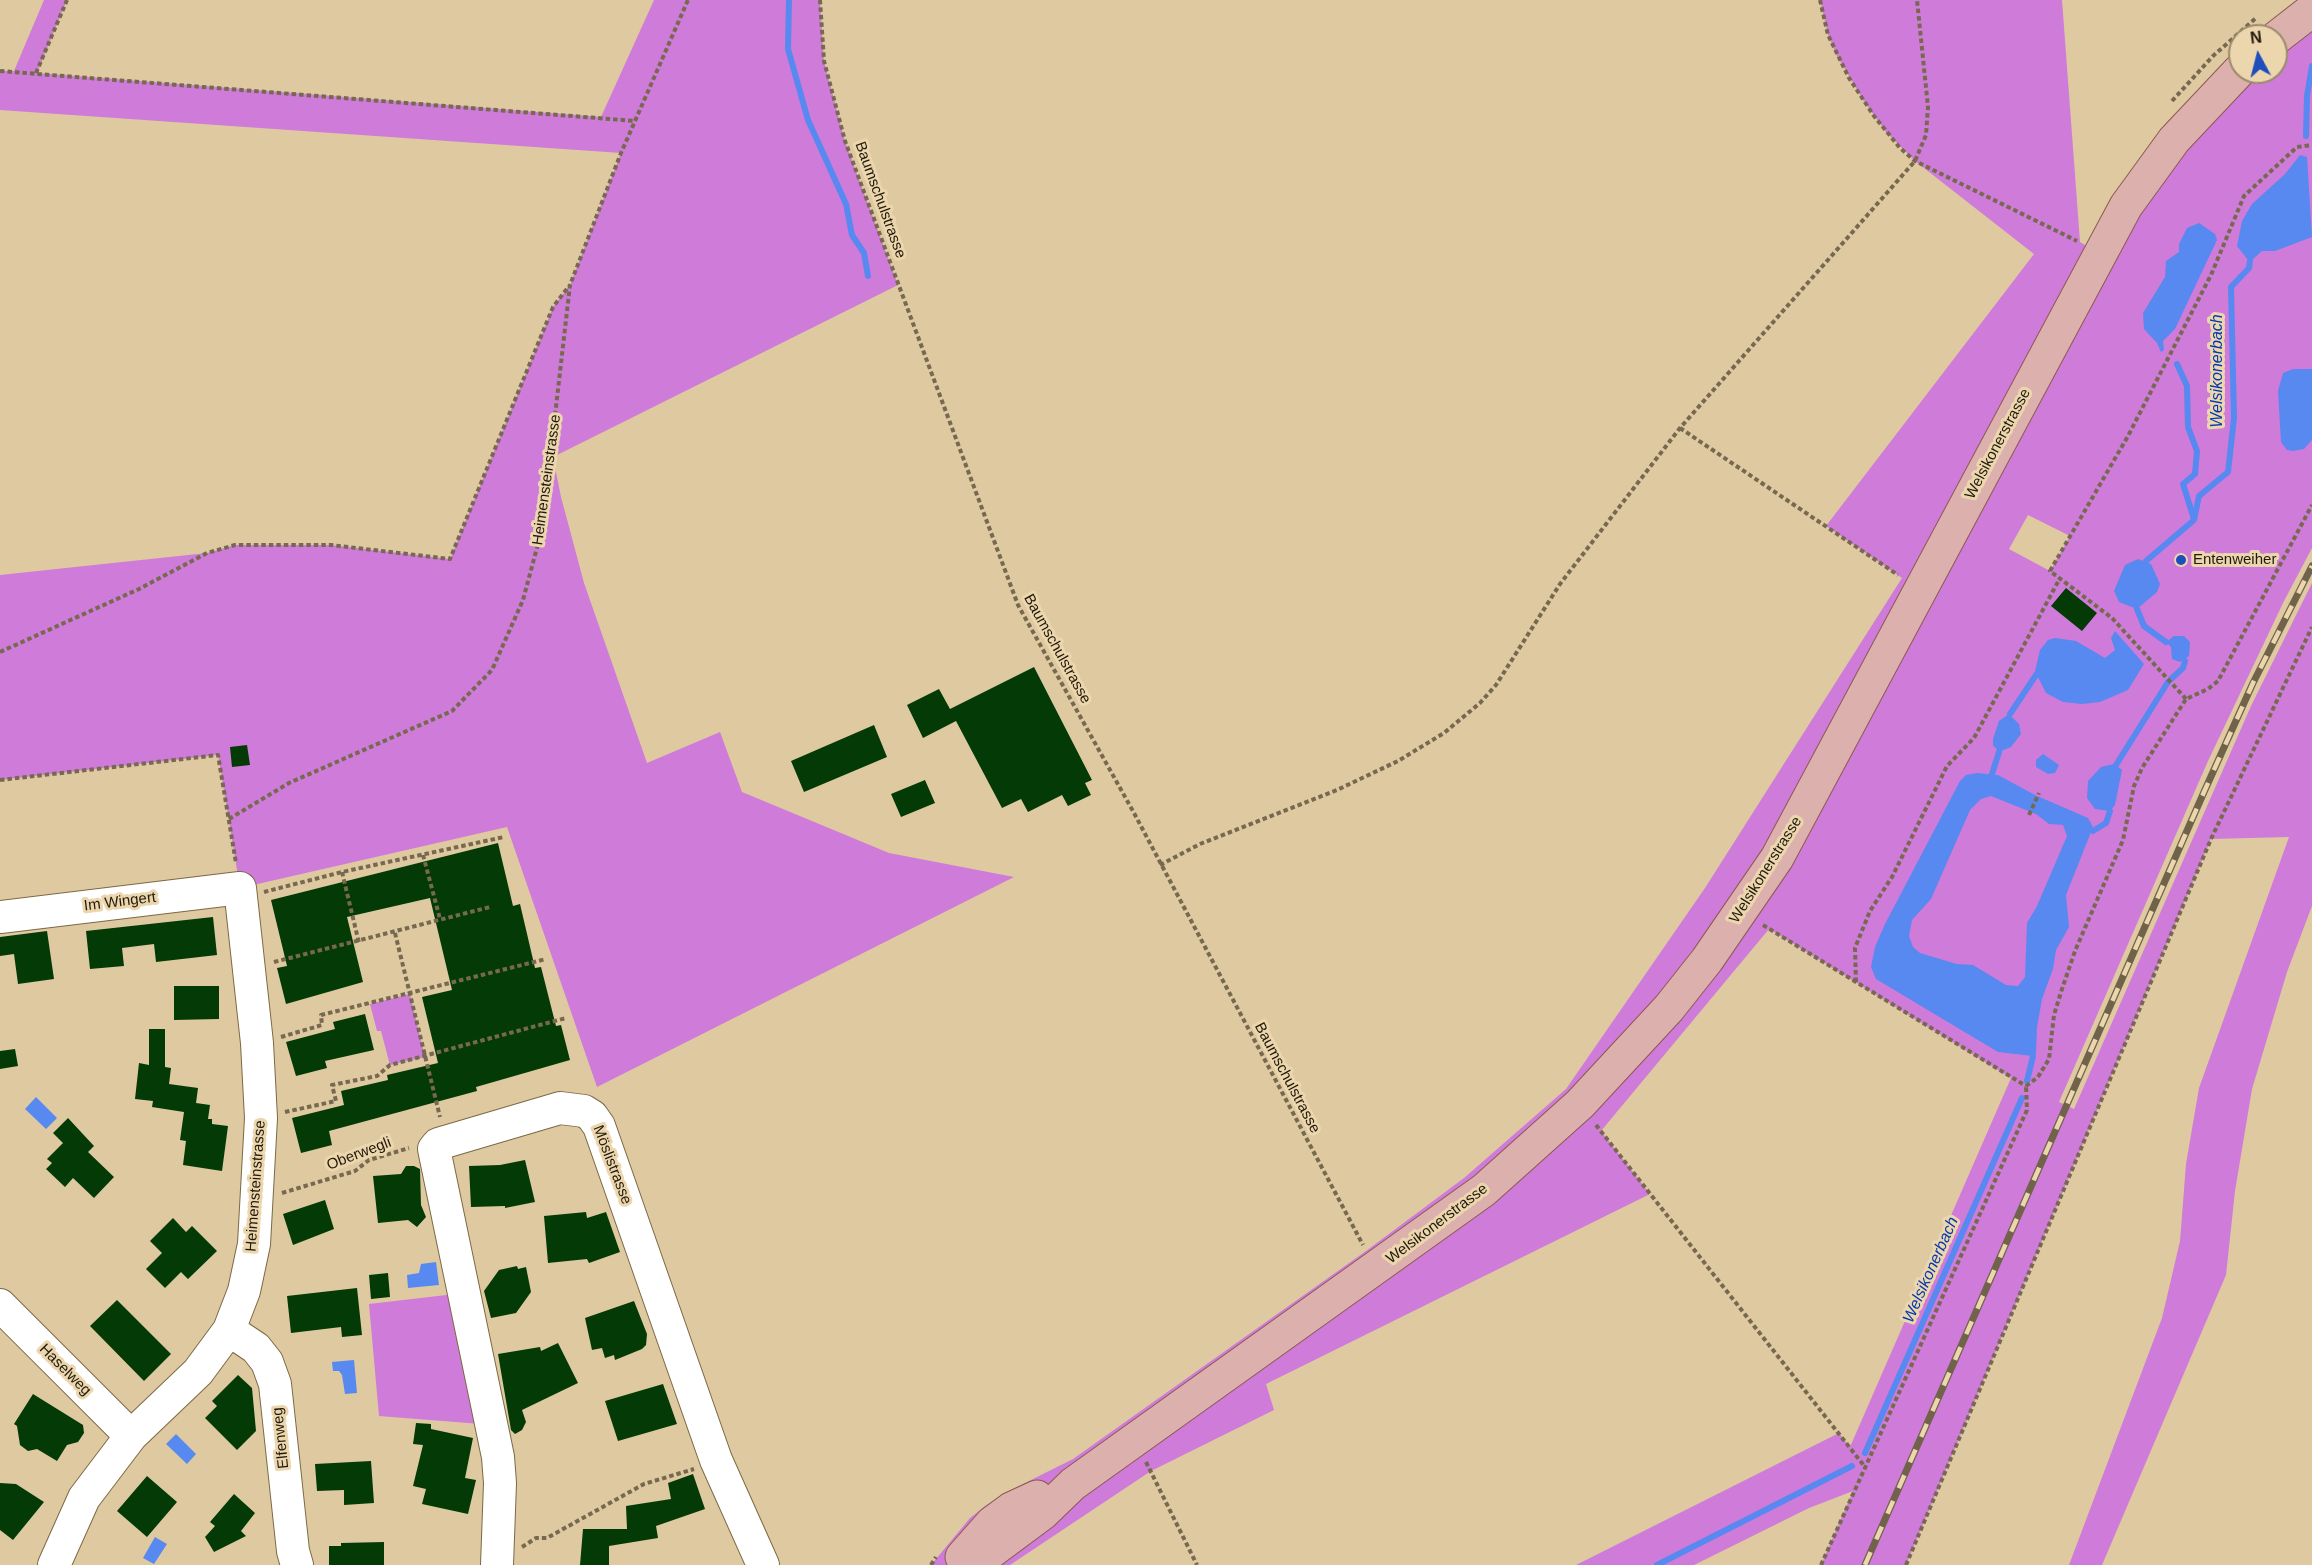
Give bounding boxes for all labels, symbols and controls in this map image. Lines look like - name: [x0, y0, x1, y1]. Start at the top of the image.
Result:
- north arrow: [2228, 24, 2288, 84]
- text: N: [2249, 28, 2263, 47]
- street label: Baumschulstrasse: [851, 139, 909, 261]
- water label: Welsikonerbach: [2208, 314, 2228, 428]
- street label: Welsikonerstrasse: [1961, 386, 2035, 502]
- street label: Heimensteinstrasse: [529, 414, 565, 546]
- place label: Entenweiher: [2193, 551, 2276, 569]
- marker: Entenweiher: [2174, 553, 2188, 567]
- street label: Baumschulstrasse: [1019, 591, 1095, 707]
- street label: Welsikonerstrasse: [1726, 813, 1806, 927]
- street label: Im Wingert: [83, 889, 157, 915]
- street label: Baumschulstrasse: [1250, 1020, 1324, 1136]
- street label: Heimensteinstrasse: [242, 1120, 270, 1252]
- street label: Möslistrasse: [589, 1123, 635, 1207]
- street label: Oberwegli: [324, 1133, 394, 1175]
- street label: Welsikonerstrasse: [1383, 1180, 1491, 1268]
- water label: Welsikonerbach: [1899, 1214, 1963, 1326]
- street label: Haselweg: [35, 1340, 95, 1400]
- street label: Elfenweg: [269, 1406, 293, 1470]

